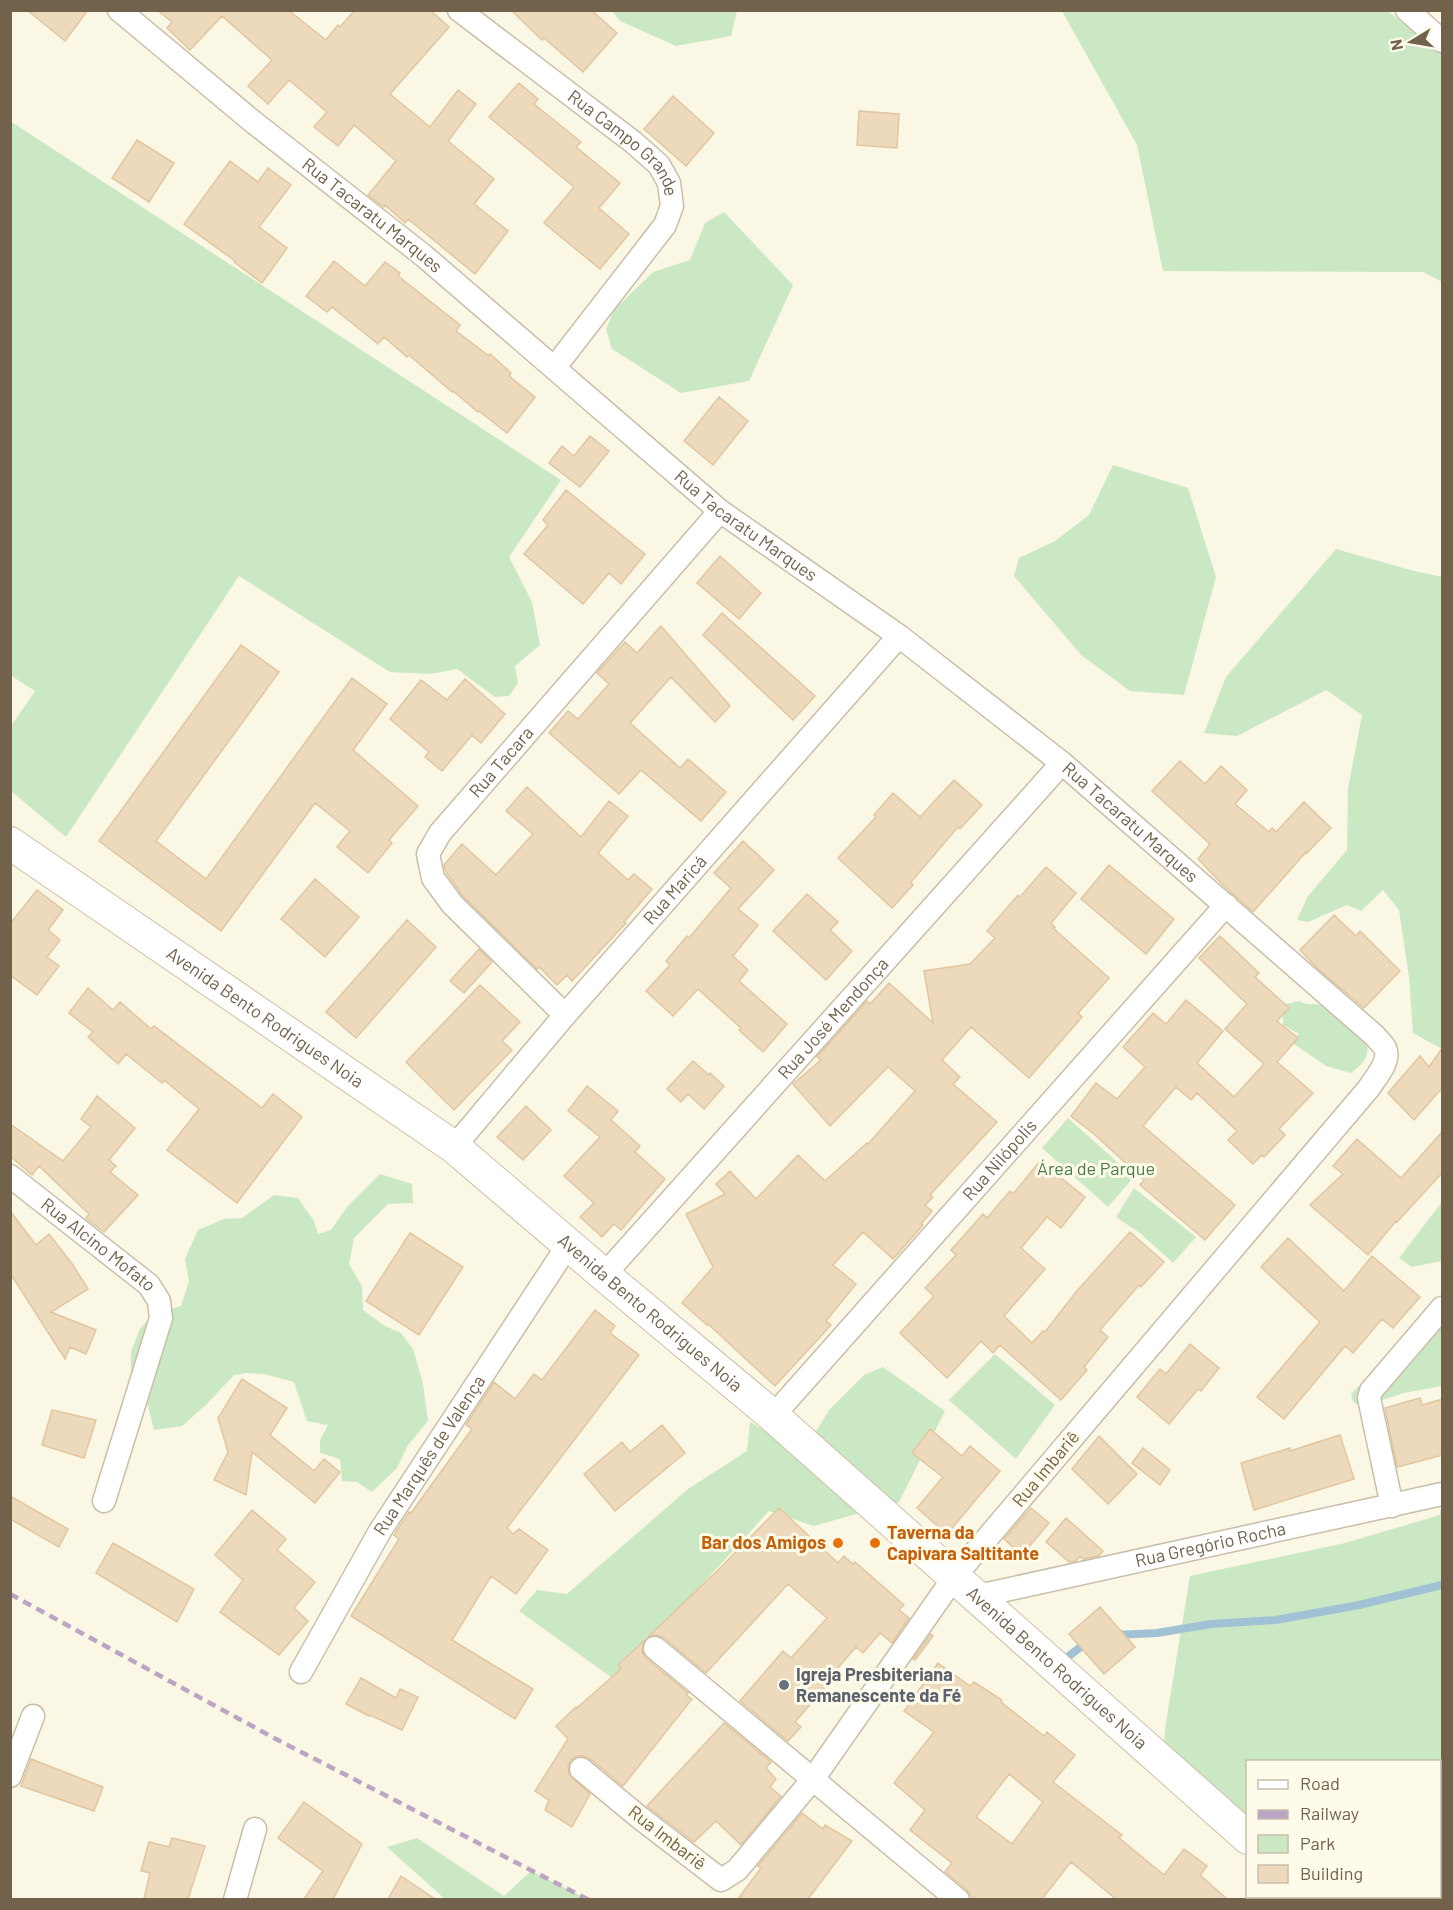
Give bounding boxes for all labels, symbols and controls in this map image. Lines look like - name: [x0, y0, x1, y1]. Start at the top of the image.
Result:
- north arrow: [1381, 12, 1441, 72]
- text: N: [1385, 38, 1406, 52]
- street label: Rua Campo Grande: [564, 85, 683, 197]
- street label: Rua Tacaratu Marques: [298, 153, 447, 277]
- street label: Rua Tacaratu Marques: [670, 465, 822, 586]
- street label: Rua Tacara: [464, 722, 538, 802]
- street label: Rua Tacaratu Marques: [1058, 757, 1203, 887]
- street label: Rua Maricá: [638, 850, 711, 929]
- street label: Avenida Bento Rodrigues Noia: [163, 942, 368, 1092]
- street label: Rua José Mendonça: [773, 953, 893, 1083]
- street label: Rua Nilópolis: [957, 1114, 1041, 1205]
- park label: Área de Parque: [1037, 1157, 1155, 1179]
- street label: Rua Alcino Mofato: [37, 1193, 162, 1295]
- street label: Avenida Bento Rodrigues Noia: [554, 1229, 747, 1396]
- street label: Rua Marquês de Valença: [368, 1371, 489, 1539]
- street label: Rua Imbariê: [1007, 1426, 1083, 1511]
- street label: Rua Gregório Rocha: [1133, 1517, 1288, 1571]
- place label: Taverna da Capivara Saltitante: [887, 1521, 1039, 1564]
- place label: Bar dos Amigos: [701, 1531, 826, 1553]
- marker: Bar dos Amigos: [831, 1536, 845, 1550]
- marker: Taverna da Capivara Saltitante: [868, 1536, 882, 1550]
- street label: Avenida Bento Rodrigues Noia: [963, 1581, 1152, 1753]
- place label: Igreja Presbiteriana Remanescente da Fé: [796, 1663, 962, 1706]
- marker: Igreja Presbiteriana Remanescente da Fé: [777, 1678, 791, 1692]
- legend: [1246, 1760, 1441, 1898]
- text: Road: [1300, 1772, 1340, 1794]
- street label: Rua Imbariê: [624, 1800, 711, 1874]
- text: Railway: [1300, 1802, 1359, 1824]
- text: Park: [1300, 1832, 1335, 1854]
- text: Building: [1300, 1862, 1363, 1884]

